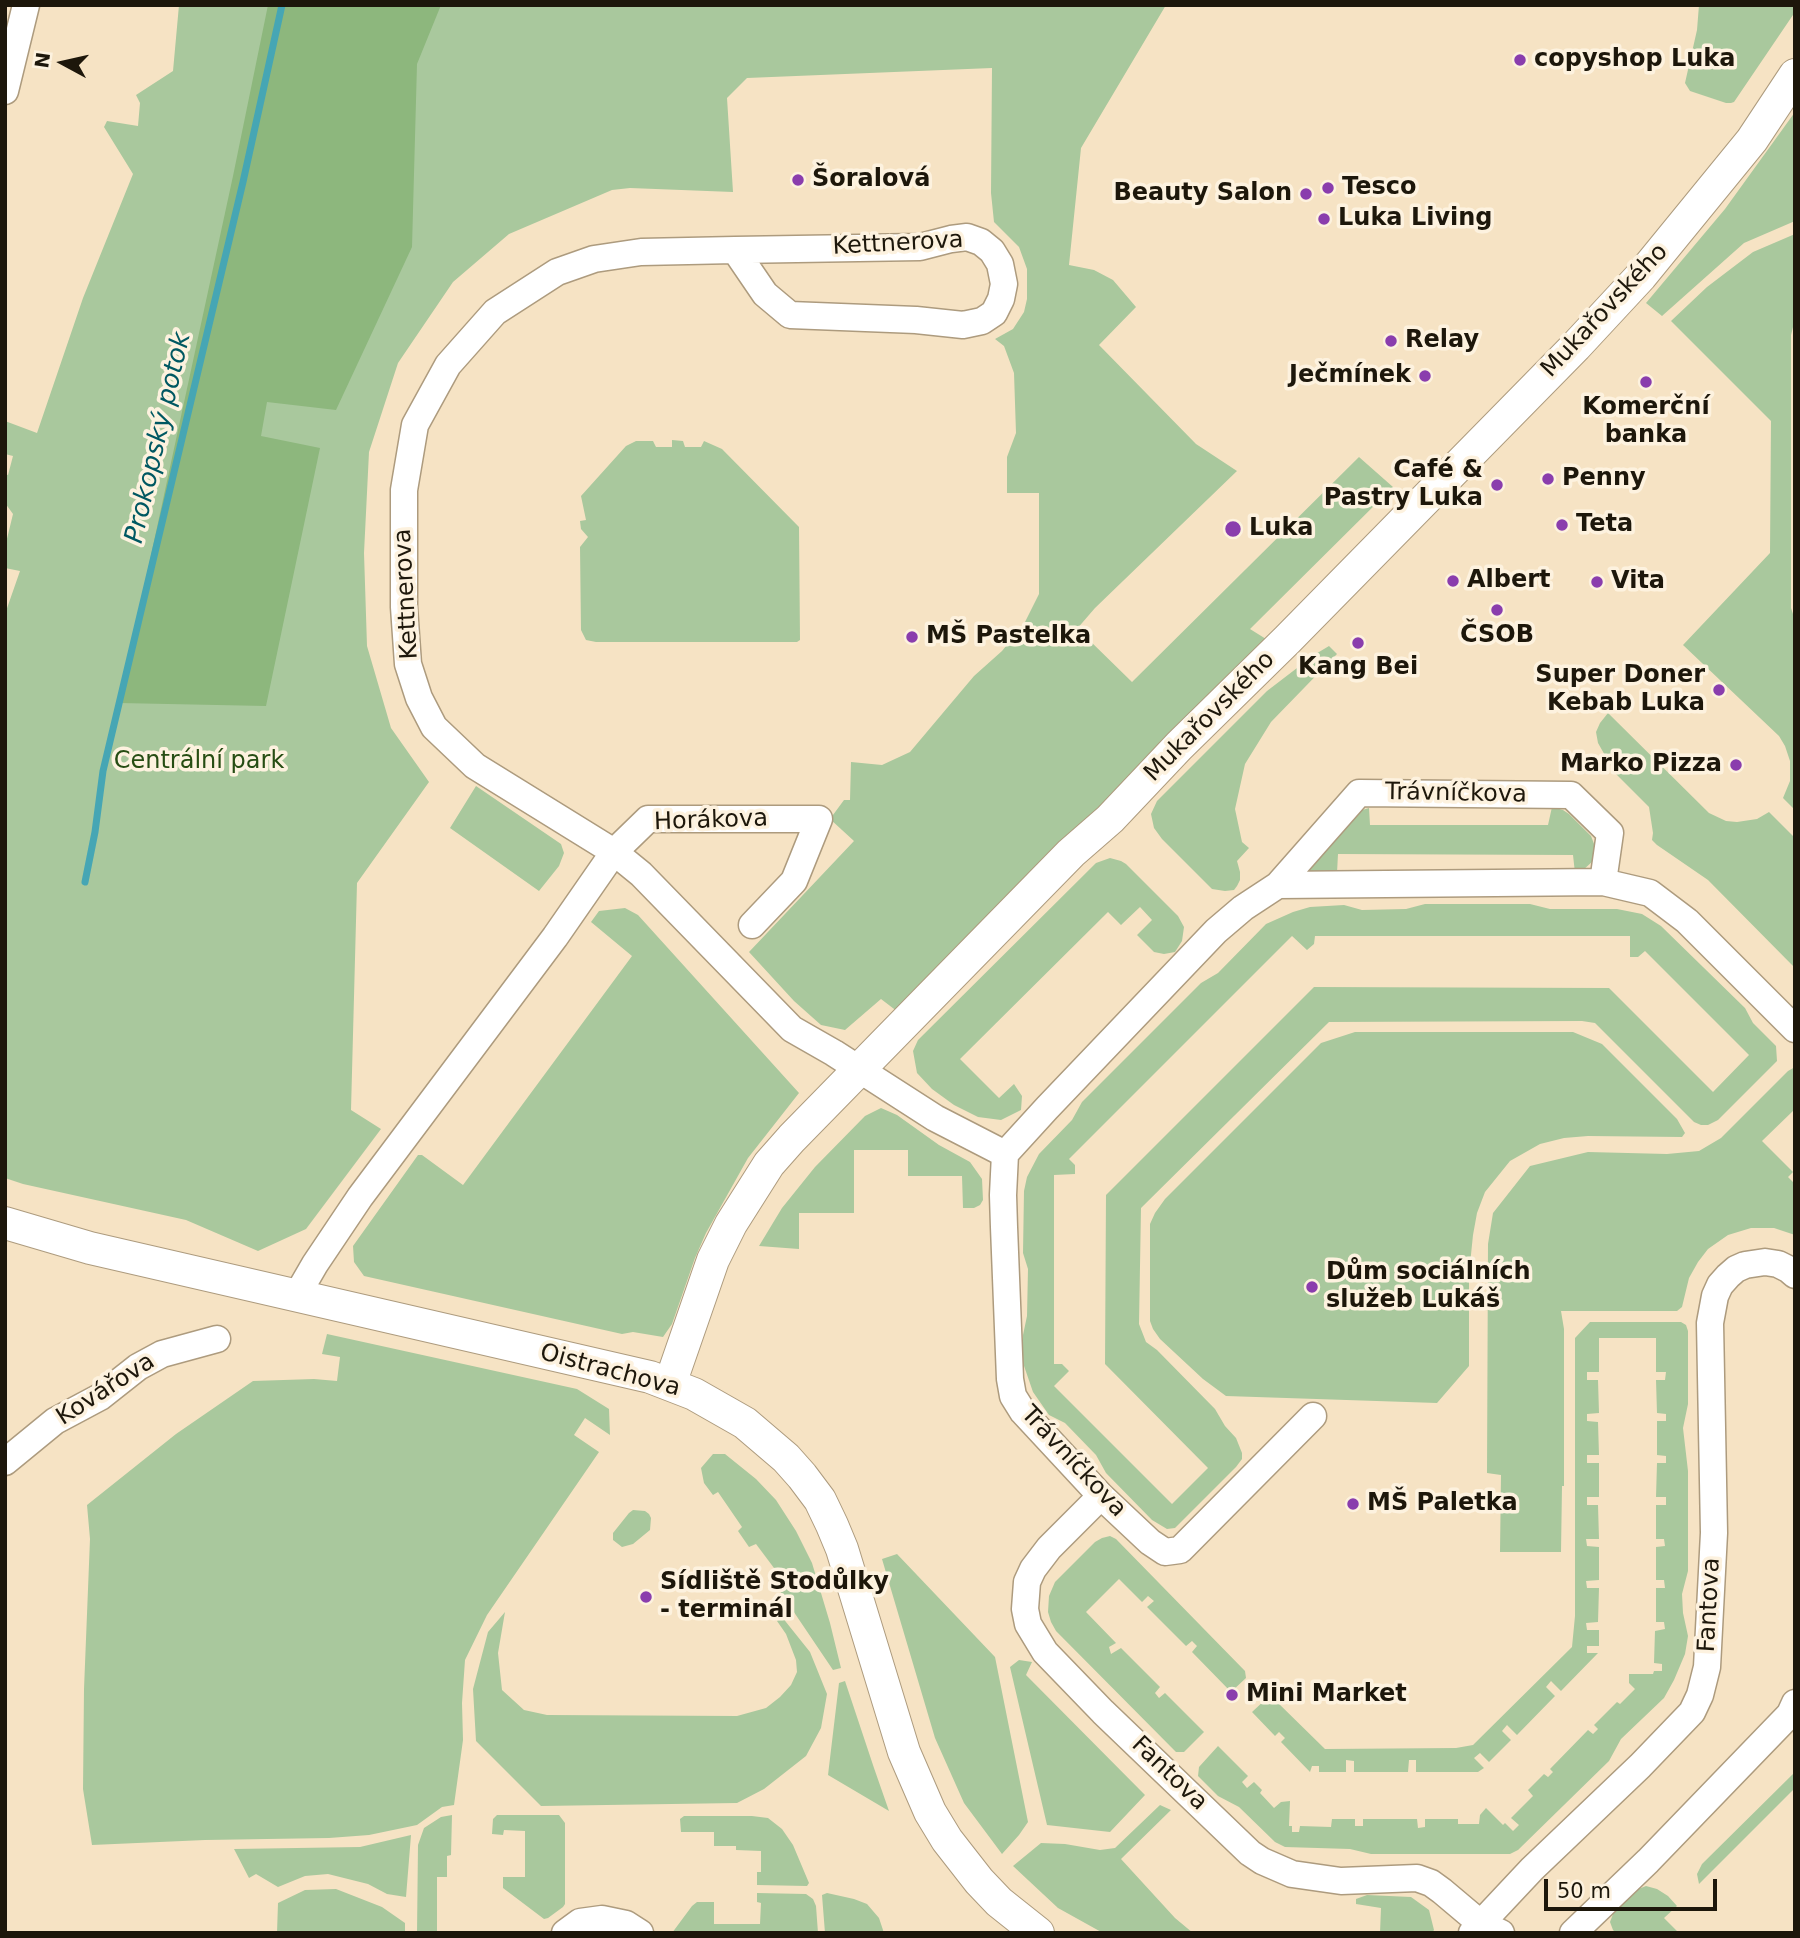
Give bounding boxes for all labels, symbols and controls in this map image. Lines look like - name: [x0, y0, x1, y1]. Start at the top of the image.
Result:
- north arrow: [28, 28, 98, 98]
- place label: copyshop Luka: [1534, 46, 1735, 74]
- text: N: [30, 51, 54, 69]
- marker: copyshop Luka: [1512, 52, 1528, 68]
- place label: Šoralová: [812, 166, 930, 194]
- marker: Šoralová: [790, 172, 806, 188]
- place label: Tesco: [1342, 174, 1416, 202]
- place label: Beauty Salon: [1113, 180, 1292, 208]
- marker: Tesco: [1320, 180, 1336, 196]
- marker: Beauty Salon: [1298, 186, 1314, 202]
- place label: Luka Living: [1338, 205, 1493, 233]
- marker: Luka Living: [1316, 211, 1332, 227]
- street label: Kettnerova: [832, 226, 964, 262]
- street label: Mukařovského: [1536, 238, 1674, 384]
- place label: Relay: [1405, 327, 1479, 355]
- water label: Prokopský potok: [120, 329, 198, 547]
- marker: Relay: [1383, 333, 1399, 349]
- place label: Ječmínek: [1289, 362, 1411, 390]
- marker: Ječmínek: [1417, 368, 1433, 384]
- marker: Komerční banka: [1638, 374, 1654, 390]
- place label: Komerční banka: [1582, 394, 1710, 450]
- place label: Café & Pastry Luka: [1324, 457, 1483, 513]
- place label: Penny: [1562, 465, 1646, 493]
- marker: Penny: [1540, 471, 1556, 487]
- marker: Café & Pastry Luka: [1489, 477, 1505, 493]
- place label: Teta: [1576, 511, 1633, 539]
- place label: Luka: [1249, 515, 1314, 543]
- marker: Teta: [1554, 517, 1570, 533]
- marker: Luka: [1223, 519, 1243, 539]
- street label: Kettnerova: [389, 528, 425, 660]
- place label: Albert: [1467, 567, 1551, 595]
- place label: Vita: [1611, 568, 1665, 596]
- marker: Albert: [1445, 573, 1461, 589]
- marker: Vita: [1589, 574, 1605, 590]
- marker: ČSOB: [1489, 602, 1505, 618]
- place label: ČSOB: [1460, 622, 1534, 650]
- place label: MŠ Pastelka: [926, 623, 1091, 651]
- marker: MŠ Pastelka: [904, 629, 920, 645]
- marker: Kang Bei: [1350, 635, 1366, 651]
- street label: Mukařovského: [1139, 646, 1281, 788]
- place label: Kang Bei: [1298, 654, 1418, 682]
- place label: Super Doner Kebab Luka: [1535, 662, 1705, 718]
- marker: Super Doner Kebab Luka: [1711, 682, 1727, 698]
- park label: Centrální park: [114, 748, 284, 776]
- place label: Marko Pizza: [1560, 751, 1722, 779]
- marker: Marko Pizza: [1728, 757, 1744, 773]
- street label: Trávníčkova: [1385, 778, 1527, 810]
- street label: Horákova: [654, 805, 768, 837]
- place label: Dům sociálních služeb Lukáš: [1326, 1259, 1531, 1315]
- marker: Dům sociálních služeb Lukáš: [1304, 1279, 1320, 1295]
- street label: Oistrachova: [537, 1338, 683, 1404]
- street label: Kovářova: [52, 1348, 160, 1432]
- street label: Trávníčkova: [1014, 1400, 1132, 1524]
- place label: MŠ Paletka: [1367, 1490, 1518, 1518]
- marker: MŠ Paletka: [1345, 1496, 1361, 1512]
- street label: Fantova: [1693, 1557, 1727, 1653]
- place label: Sídliště Stodůlky - terminál: [660, 1569, 889, 1625]
- marker: Sídliště Stodůlky - terminál: [638, 1589, 654, 1605]
- place label: Mini Market: [1246, 1681, 1407, 1709]
- marker: Mini Market: [1224, 1687, 1240, 1703]
- street label: Fantova: [1125, 1731, 1213, 1817]
- scale bar: [1548, 1864, 1721, 1908]
- text: 50 m: [1557, 1879, 1611, 1903]

